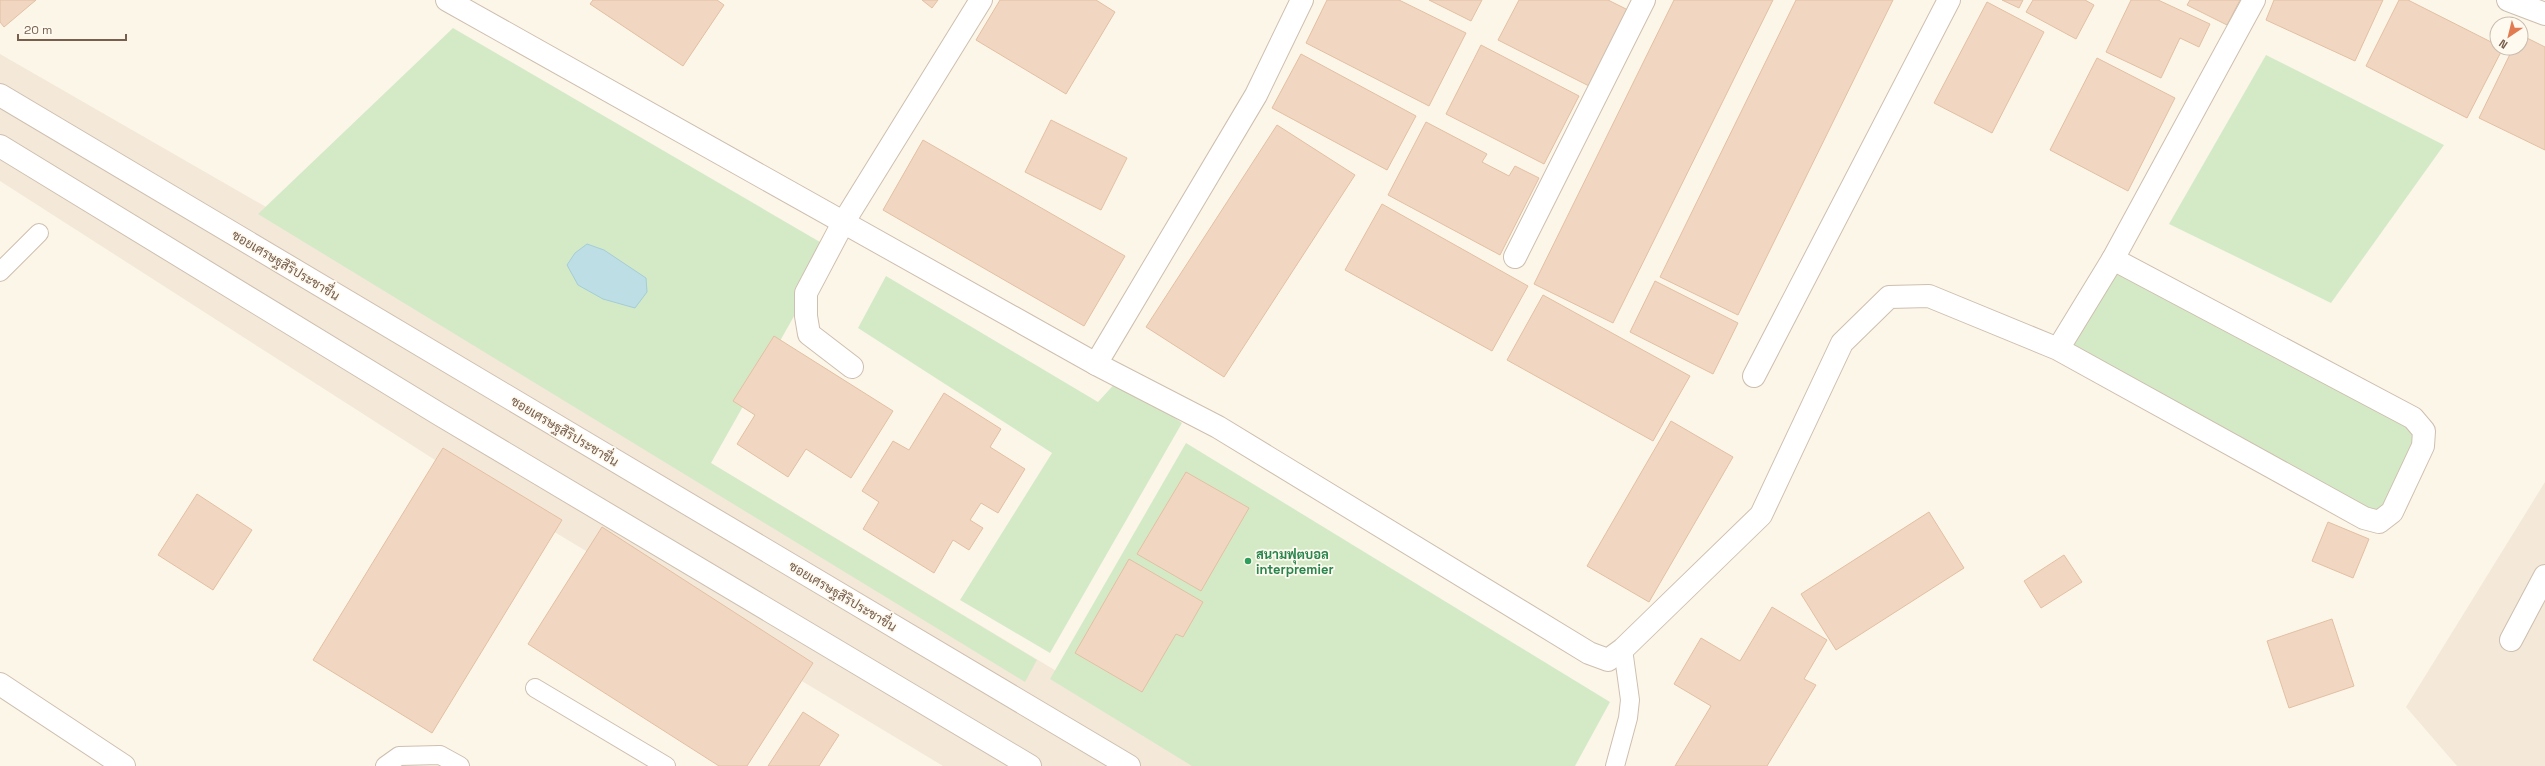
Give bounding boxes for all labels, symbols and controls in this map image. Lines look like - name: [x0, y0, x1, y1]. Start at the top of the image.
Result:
- scale bar: [18, 16, 126, 42]
- north arrow: [2489, 16, 2529, 56]
- text: 20 m: [24, 22, 52, 38]
- text: N: [2496, 36, 2510, 52]
- street label: ซอยเศรษฐสิริประชาชื่น: [229, 223, 345, 304]
- street label: ซอยเศรษฐสิริประชาชื่น: [508, 389, 624, 470]
- place label: สนามฟุตบอล interpremier: [1256, 546, 1334, 578]
- street label: ซอยเศรษฐสิริประชาชื่น: [786, 554, 902, 635]
- marker: สนามฟุตบอล interpremier: [1243, 556, 1253, 566]

